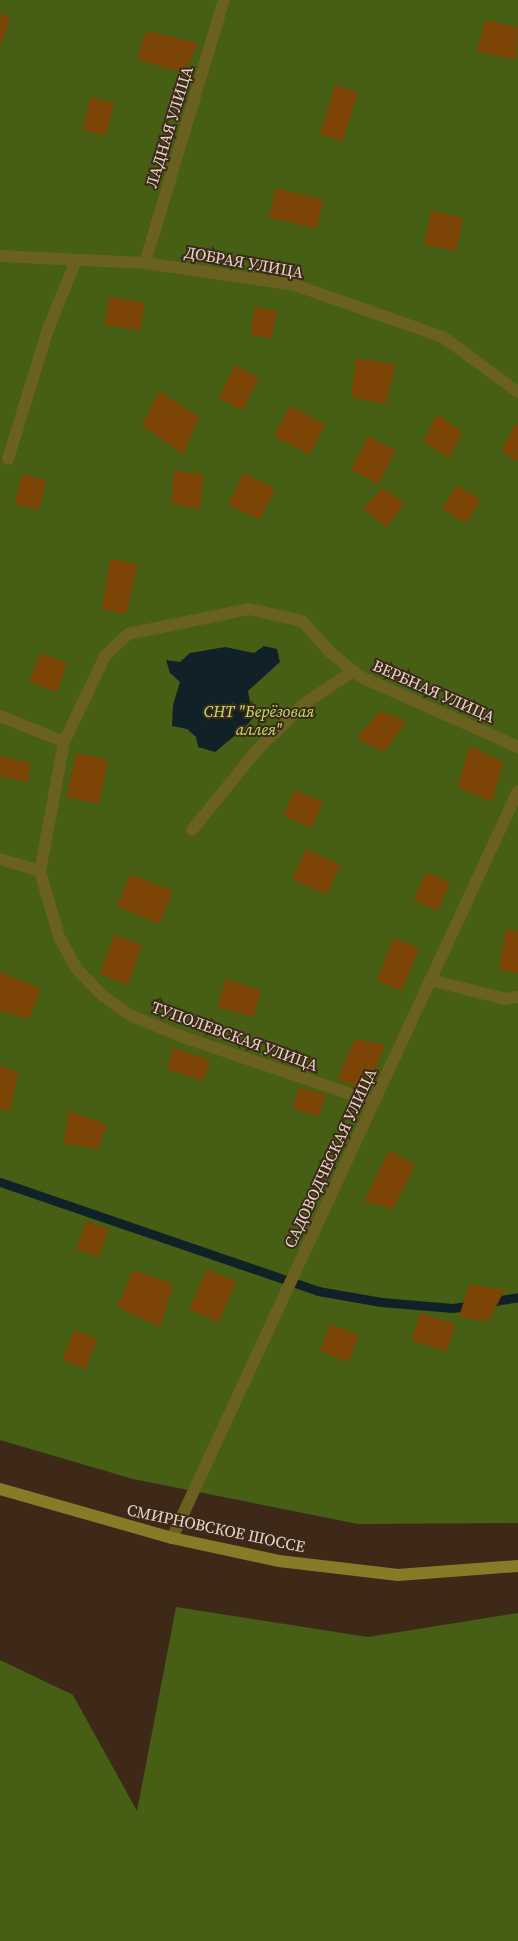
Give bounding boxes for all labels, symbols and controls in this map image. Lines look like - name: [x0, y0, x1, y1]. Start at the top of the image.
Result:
- street label: ЛАДНАЯ УЛИЦА: [141, 64, 197, 190]
- street label: ДОБРАЯ УЛИЦА: [183, 242, 305, 282]
- street label: ВЕРБНАЯ УЛИЦА: [370, 655, 498, 727]
- park label: СНТ "Берёзовая аллея": [204, 701, 314, 739]
- street label: ТУПОЛЕВСКАЯ УЛИЦА: [149, 997, 321, 1075]
- street label: САДОВОДЧЕСКАЯ УЛИЦА: [280, 1065, 380, 1251]
- street label: СМИРНОВСКОЕ ШОССЕ: [125, 1500, 307, 1556]

